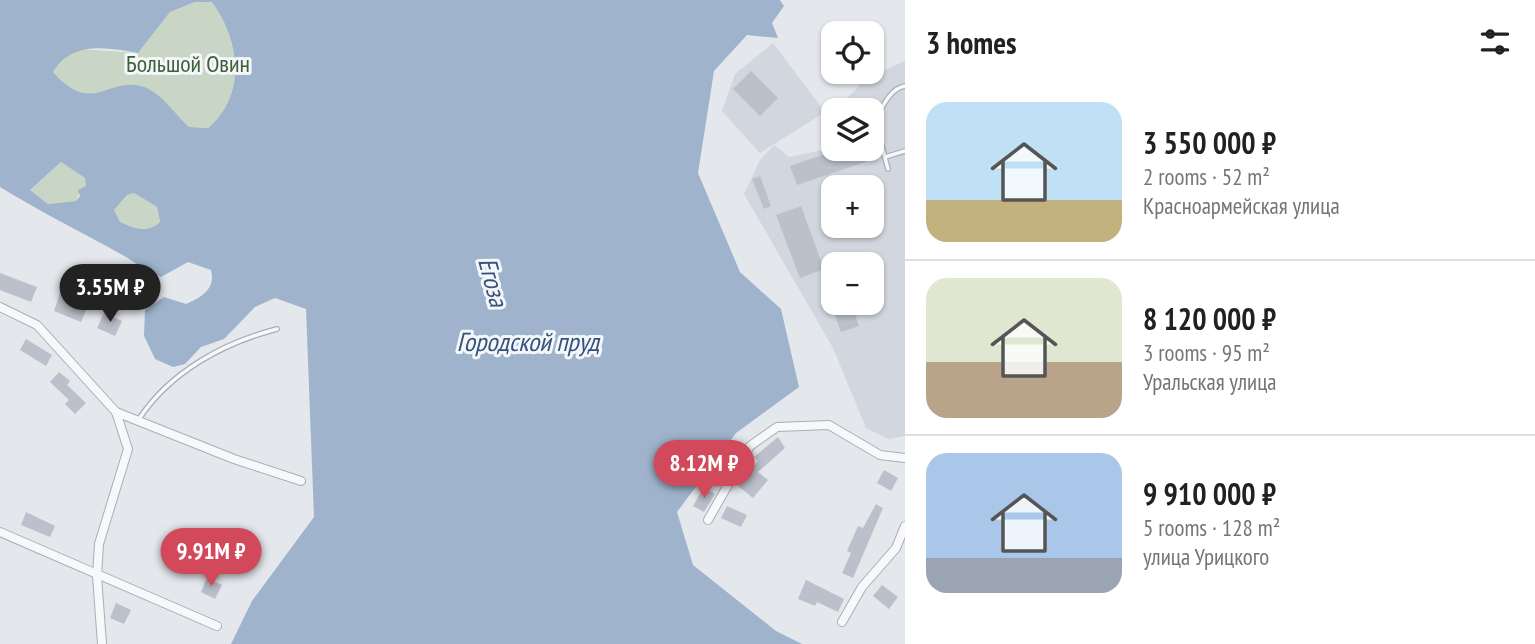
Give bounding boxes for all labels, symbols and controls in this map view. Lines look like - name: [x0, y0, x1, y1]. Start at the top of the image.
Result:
- map controls: [821, 21, 884, 315]
- button: locate: [821, 21, 884, 84]
- text: 3 homes: [926, 23, 1017, 62]
- icon: filters: [1476, 23, 1514, 61]
- park label: Большой Овин: [126, 48, 250, 79]
- button: layers: [821, 98, 884, 161]
- text: 3 550 000 ₽: [1143, 123, 1276, 162]
- icon: home: [982, 130, 1066, 214]
- text: 2 rooms · 52 m²: [1143, 162, 1270, 191]
- button: +: [821, 175, 884, 238]
- text: Красноармейская улица: [1143, 191, 1340, 220]
- button: −: [821, 252, 884, 315]
- water label: Егоза: [471, 254, 516, 311]
- pin: 3.55M ₽: [45, 264, 175, 324]
- text: 3.55M ₽: [76, 272, 144, 301]
- text: 8 120 000 ₽: [1143, 299, 1276, 338]
- icon: home: [982, 306, 1066, 390]
- water label: Городской пруд: [457, 325, 601, 358]
- text: 3 rooms · 95 m²: [1143, 338, 1270, 367]
- text: Уральская улица: [1143, 367, 1277, 396]
- pin: 8.12M ₽: [639, 440, 769, 500]
- text: 8.12M ₽: [670, 448, 738, 477]
- text: 9 910 000 ₽: [1143, 474, 1276, 513]
- icon: home: [982, 481, 1066, 565]
- text: 5 rooms · 128 m²: [1143, 513, 1280, 542]
- pin: 9.91M ₽: [146, 528, 276, 588]
- text: 9.91M ₽: [177, 536, 245, 565]
- text: улица Урицкого: [1143, 542, 1269, 571]

